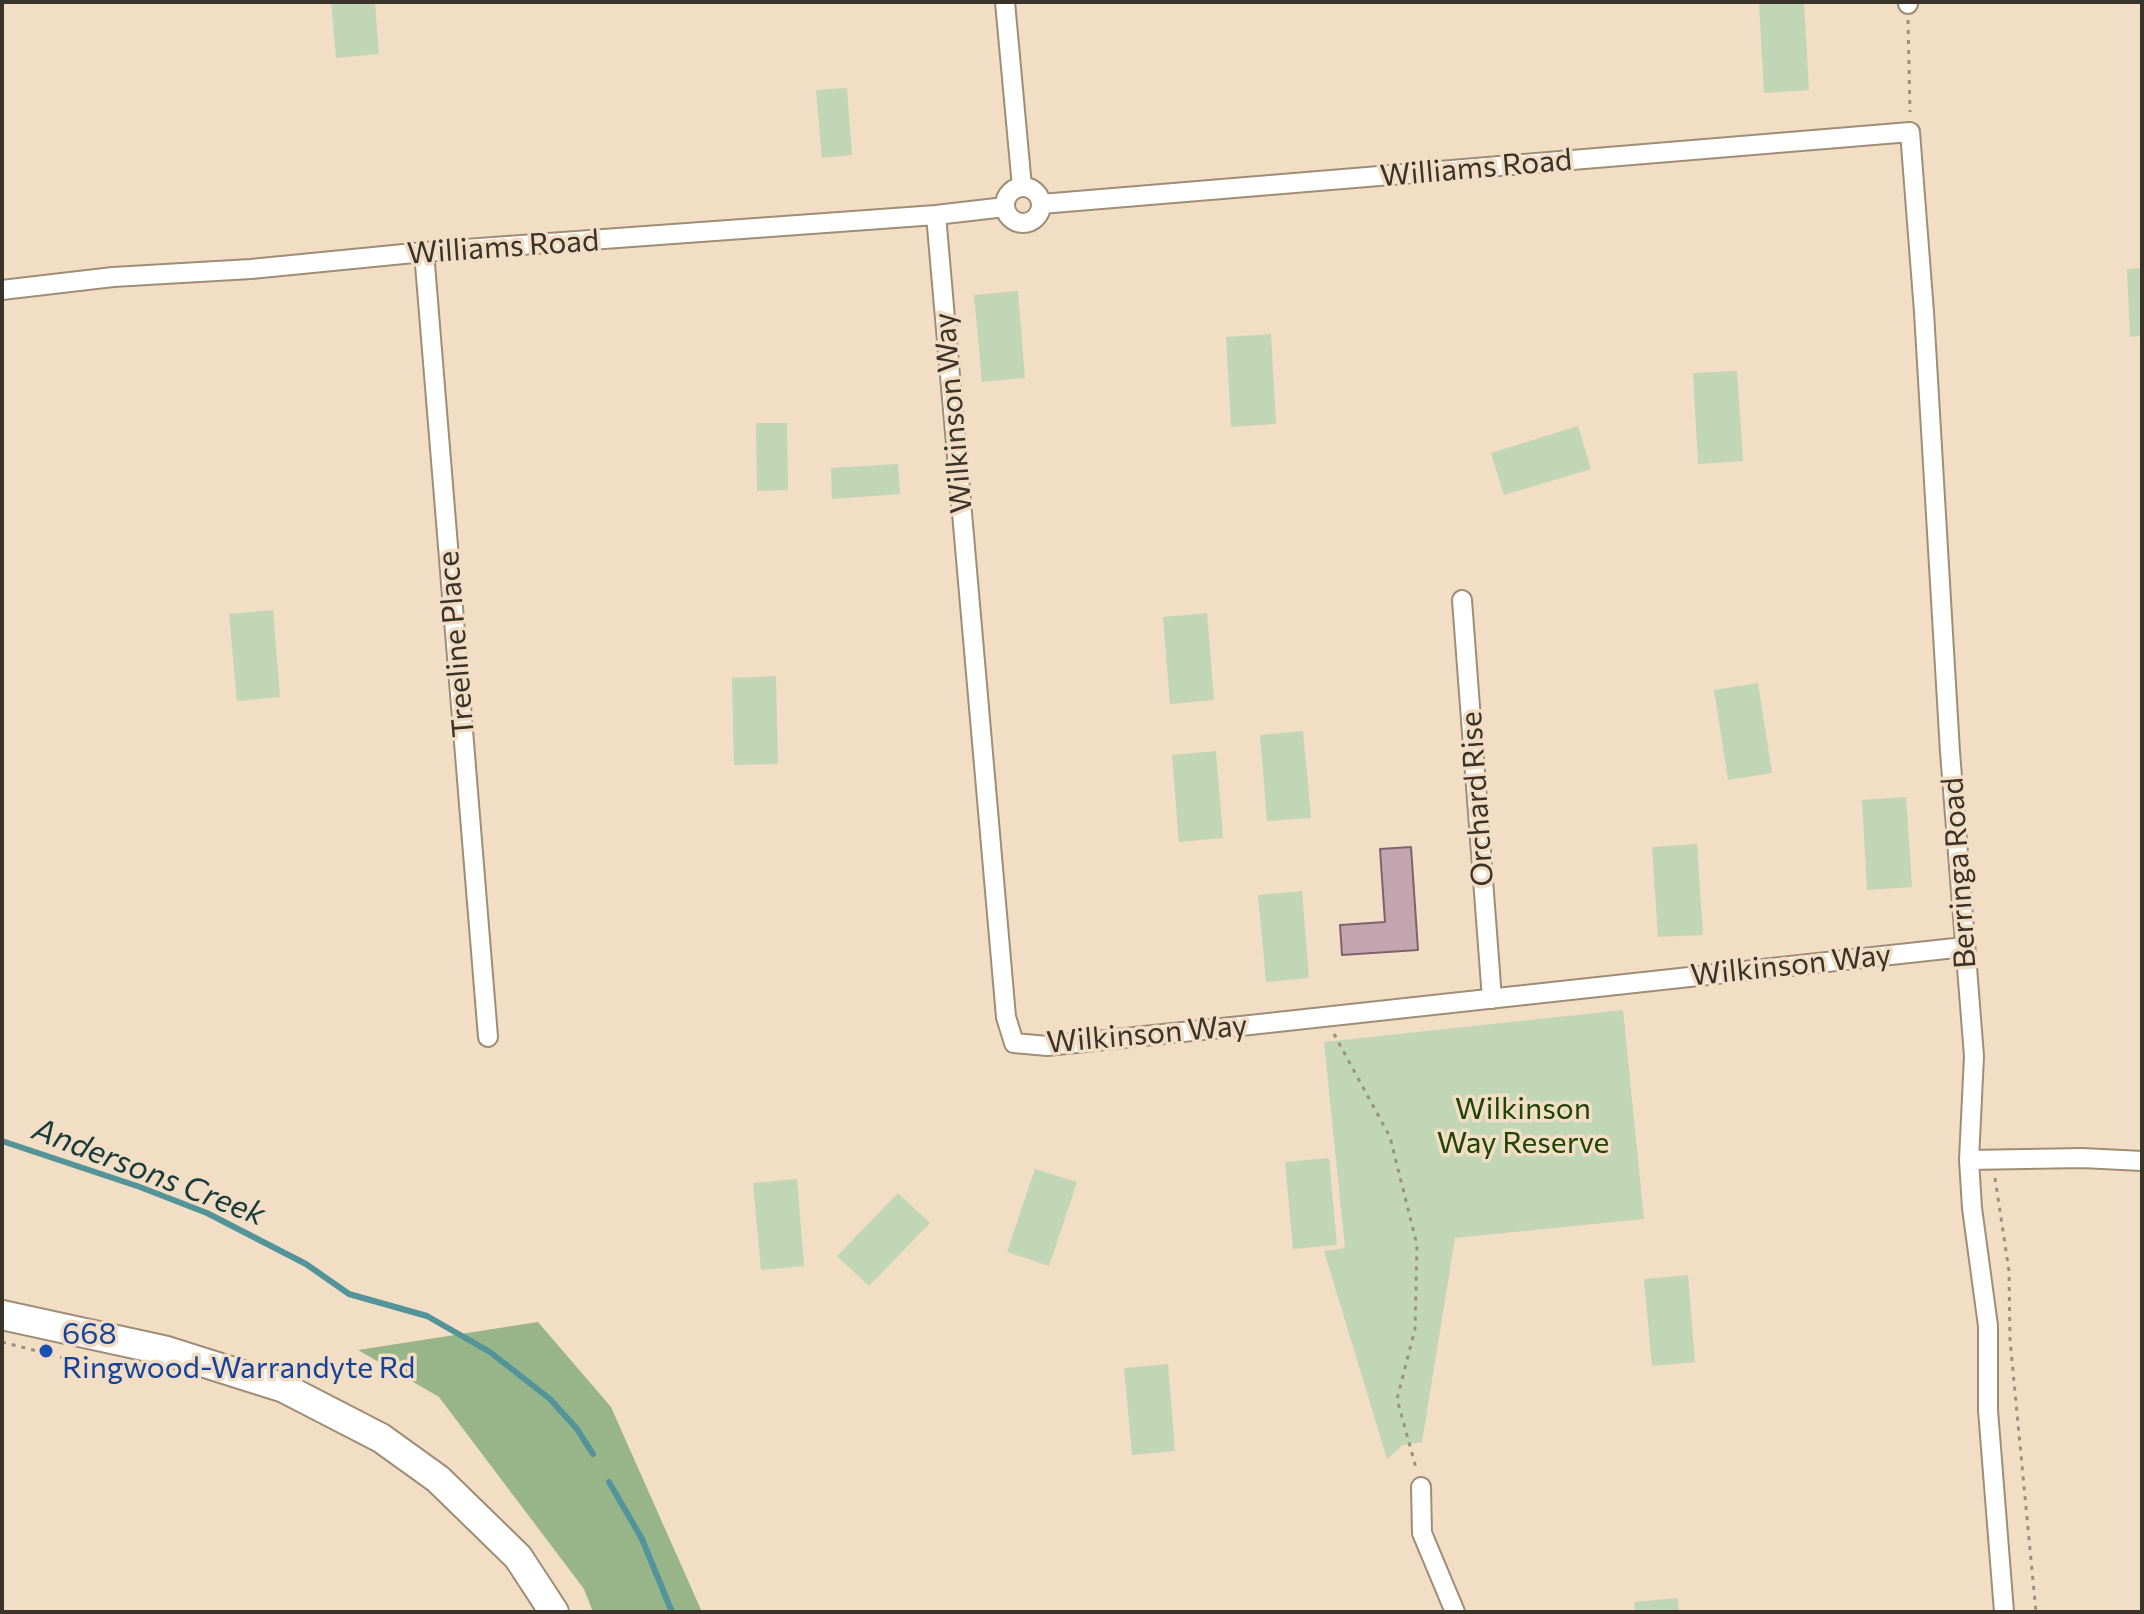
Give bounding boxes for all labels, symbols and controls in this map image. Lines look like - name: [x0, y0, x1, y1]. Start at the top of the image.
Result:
- street label: Williams Road: [1379, 142, 1573, 194]
- street label: Williams Road: [406, 222, 600, 272]
- street label: Wilkinson Way: [926, 311, 980, 515]
- street label: Treeline Place: [430, 549, 482, 739]
- street label: Orchard Rise: [1453, 710, 1501, 888]
- street label: Berringa Road: [1934, 776, 1984, 970]
- street label: Wilkinson Way: [1689, 937, 1893, 993]
- street label: Wilkinson Way: [1045, 1007, 1249, 1061]
- park label: Wilkinson Way Reserve: [1437, 1091, 1609, 1162]
- water label: Andersons Creek: [27, 1110, 271, 1234]
- place label: 668 Ringwood-Warrandyte Rd: [62, 1316, 415, 1386]
- marker: 668 Ringwood-Warrandyte Rd: [37, 1342, 55, 1360]

